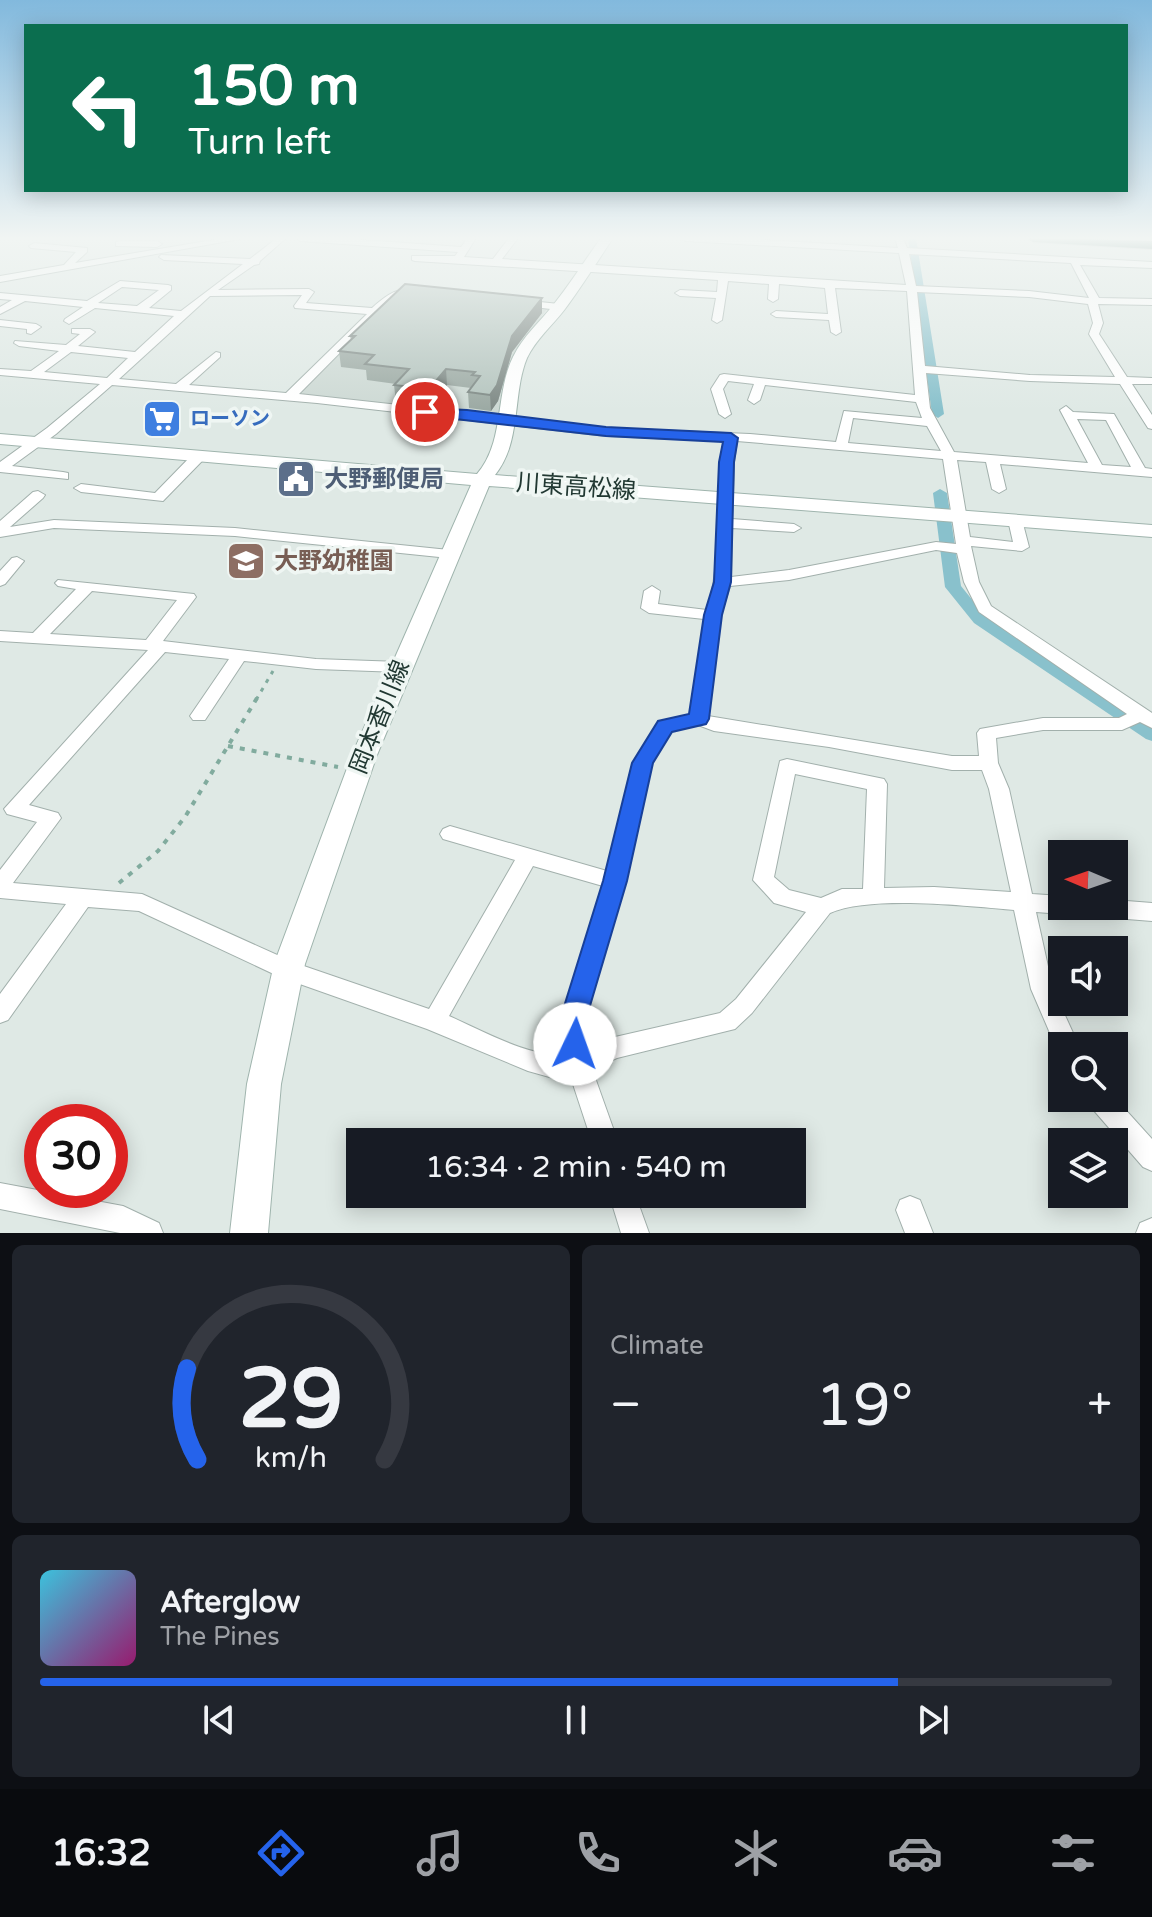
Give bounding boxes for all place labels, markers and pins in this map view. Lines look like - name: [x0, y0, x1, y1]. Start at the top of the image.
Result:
- pin: [391, 378, 459, 446]
- supermarket icon: ローソン: [141, 398, 183, 440]
- place label: ローソン: [190, 407, 270, 431]
- public building icon: 大野郵便局: [275, 458, 317, 500]
- place label: 大野郵便局: [324, 465, 444, 494]
- school or university icon: 大野幼稚園: [225, 540, 267, 582]
- place label: 大野幼稚園: [274, 547, 394, 576]

